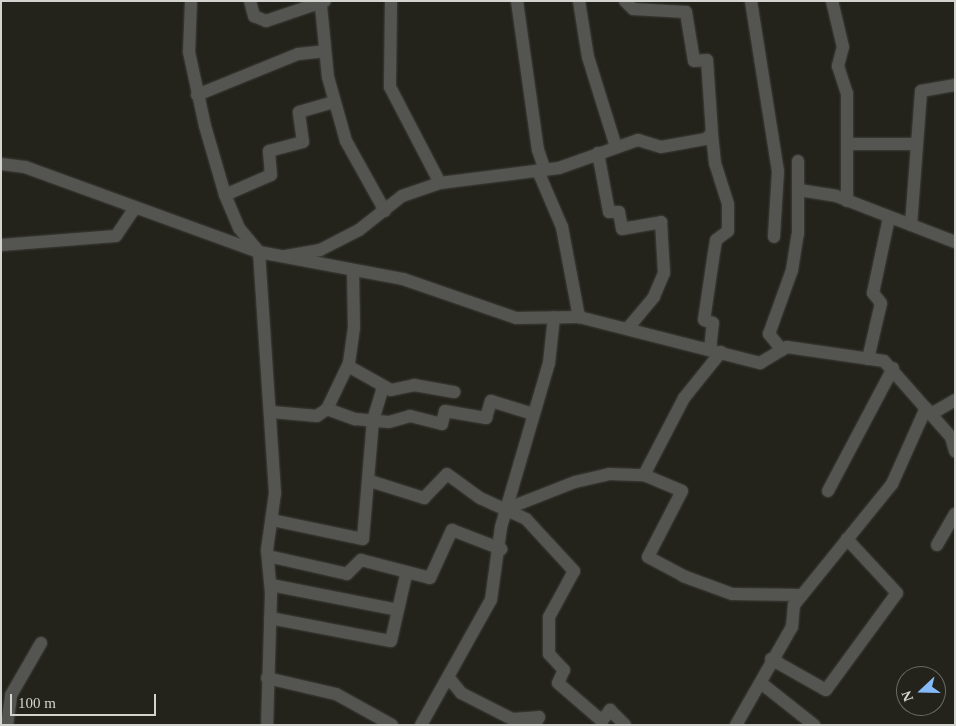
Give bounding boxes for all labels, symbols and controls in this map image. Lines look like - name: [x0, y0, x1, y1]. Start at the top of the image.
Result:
- north arrow: [896, 666, 946, 716]
- scale bar: [12, 684, 159, 716]
- text: N: [899, 689, 916, 704]
- text: 100 m: [18, 695, 56, 711]

